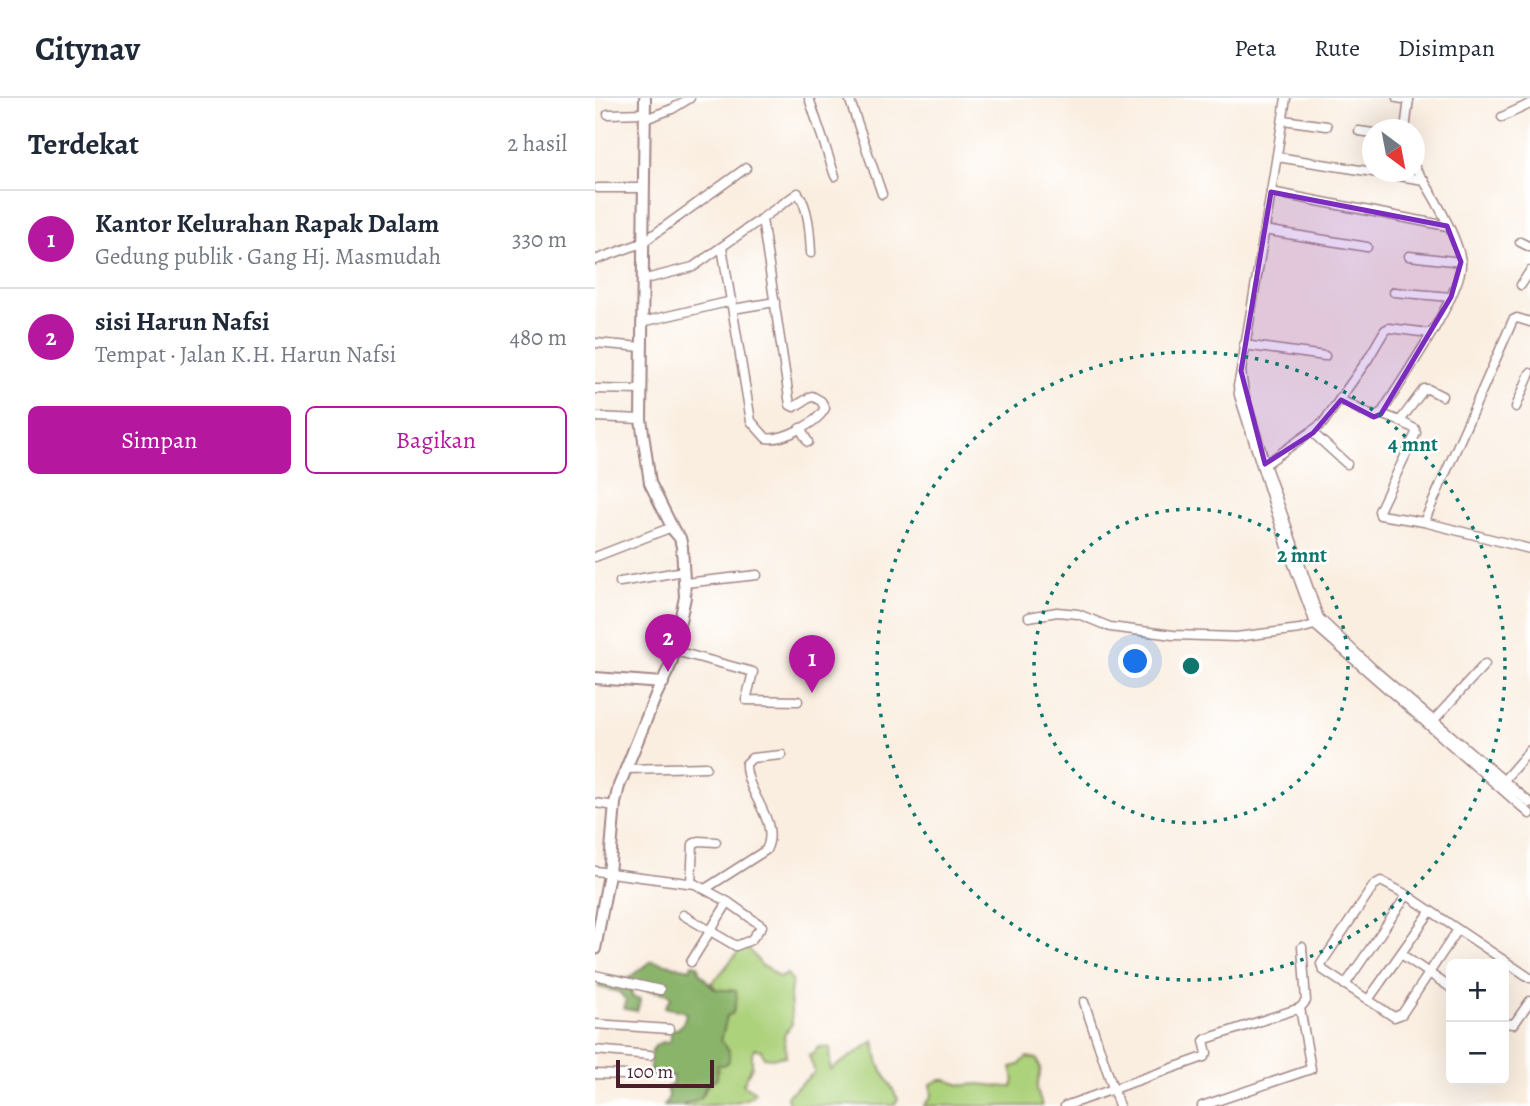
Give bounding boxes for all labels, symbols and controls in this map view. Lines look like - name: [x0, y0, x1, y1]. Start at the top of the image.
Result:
- text: Citynav: [35, 26, 140, 71]
- text: Peta: [1234, 32, 1276, 64]
- text: Rute: [1314, 32, 1360, 64]
- text: Disimpan: [1398, 32, 1495, 64]
- north arrow: [1362, 119, 1425, 182]
- text: Terdekat: [28, 124, 139, 164]
- text: 2 hasil: [507, 128, 567, 159]
- text: Kantor Kelurahan Rapak Dalam: [95, 206, 439, 241]
- text: 1: [47, 224, 55, 255]
- text: 330 m: [512, 224, 567, 255]
- text: Gedung publik · Gang Hj. Masmudah: [95, 241, 441, 272]
- text: sisi Harun Nafsi: [95, 304, 270, 339]
- text: 2: [45, 322, 57, 353]
- text: 480 m: [509, 322, 567, 353]
- text: Tempat · Jalan K.H. Harun Nafsi: [95, 339, 396, 370]
- button: Simpan: [28, 406, 291, 474]
- button: Bagikan: [305, 406, 567, 474]
- text: 4 mnt: [1388, 430, 1438, 458]
- text: 2 mnt: [1277, 541, 1327, 569]
- pin: 2: [645, 614, 691, 672]
- pin: 1: [789, 635, 835, 693]
- your location: [1118, 644, 1152, 678]
- centre of rings: [1179, 654, 1203, 678]
- map controls: [1446, 959, 1509, 1085]
- button: +: [1446, 959, 1509, 1022]
- button: −: [1446, 1022, 1509, 1085]
- scale bar: [616, 1057, 714, 1089]
- text: 100 m: [627, 1059, 673, 1085]

